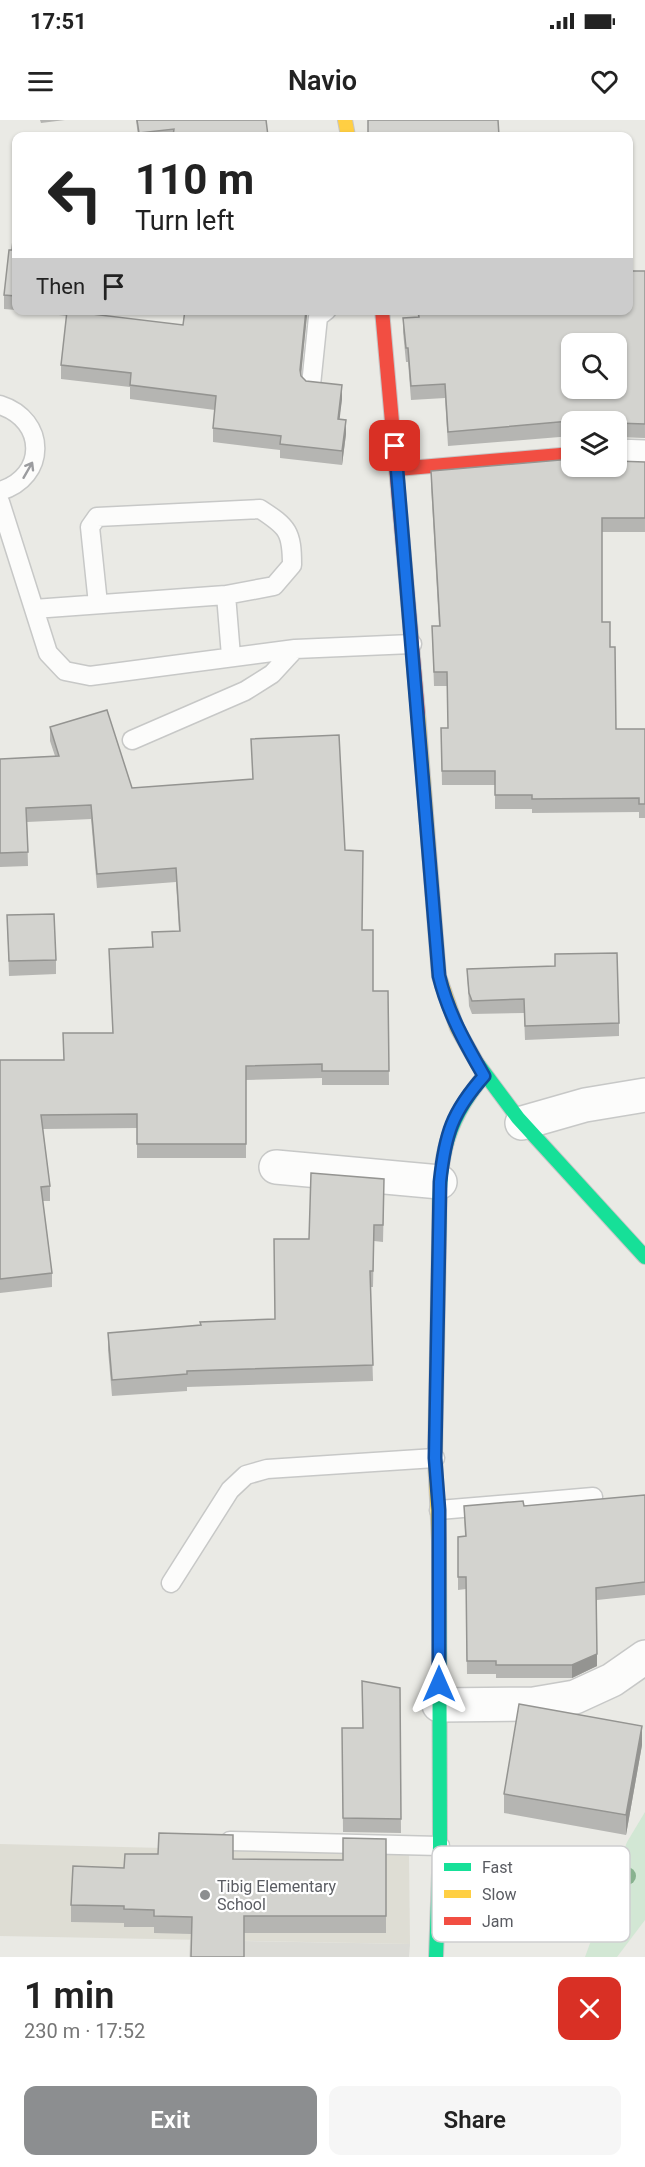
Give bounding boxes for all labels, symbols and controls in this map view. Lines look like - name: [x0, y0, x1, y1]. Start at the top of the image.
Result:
- text: 17:51: [30, 9, 87, 34]
- icon: menu: [24, 65, 57, 98]
- text: Navio: [288, 65, 357, 97]
- icon: heart: [588, 65, 621, 98]
- text: 110 m: [135, 155, 254, 204]
- icon: left: [36, 156, 114, 234]
- text: Turn left: [135, 205, 235, 237]
- icon: arrive: [97, 270, 130, 303]
- text: Then: [36, 274, 85, 299]
- map controls: [561, 333, 627, 477]
- button: search: [561, 333, 627, 399]
- button: layers: [561, 411, 627, 477]
- pin: [369, 420, 420, 471]
- icon: arrive: [378, 429, 411, 462]
- one-way arrow: [22, 462, 34, 479]
- position arrow: [407, 1652, 471, 1716]
- legend: [432, 1846, 630, 1942]
- text: Fast: [482, 1858, 513, 1877]
- place label: Tibig Elementary School: [217, 1877, 337, 1914]
- text: Slow: [482, 1885, 517, 1904]
- marker: Tibig Elementary School: [198, 1888, 212, 1902]
- text: Jam: [482, 1912, 514, 1931]
- text: 1 min: [24, 1975, 114, 2017]
- button: close: [558, 1977, 621, 2040]
- text: 230 m · 17:52: [24, 2019, 145, 2043]
- button: Exit: [24, 2086, 317, 2155]
- button: Share: [329, 2086, 621, 2155]

